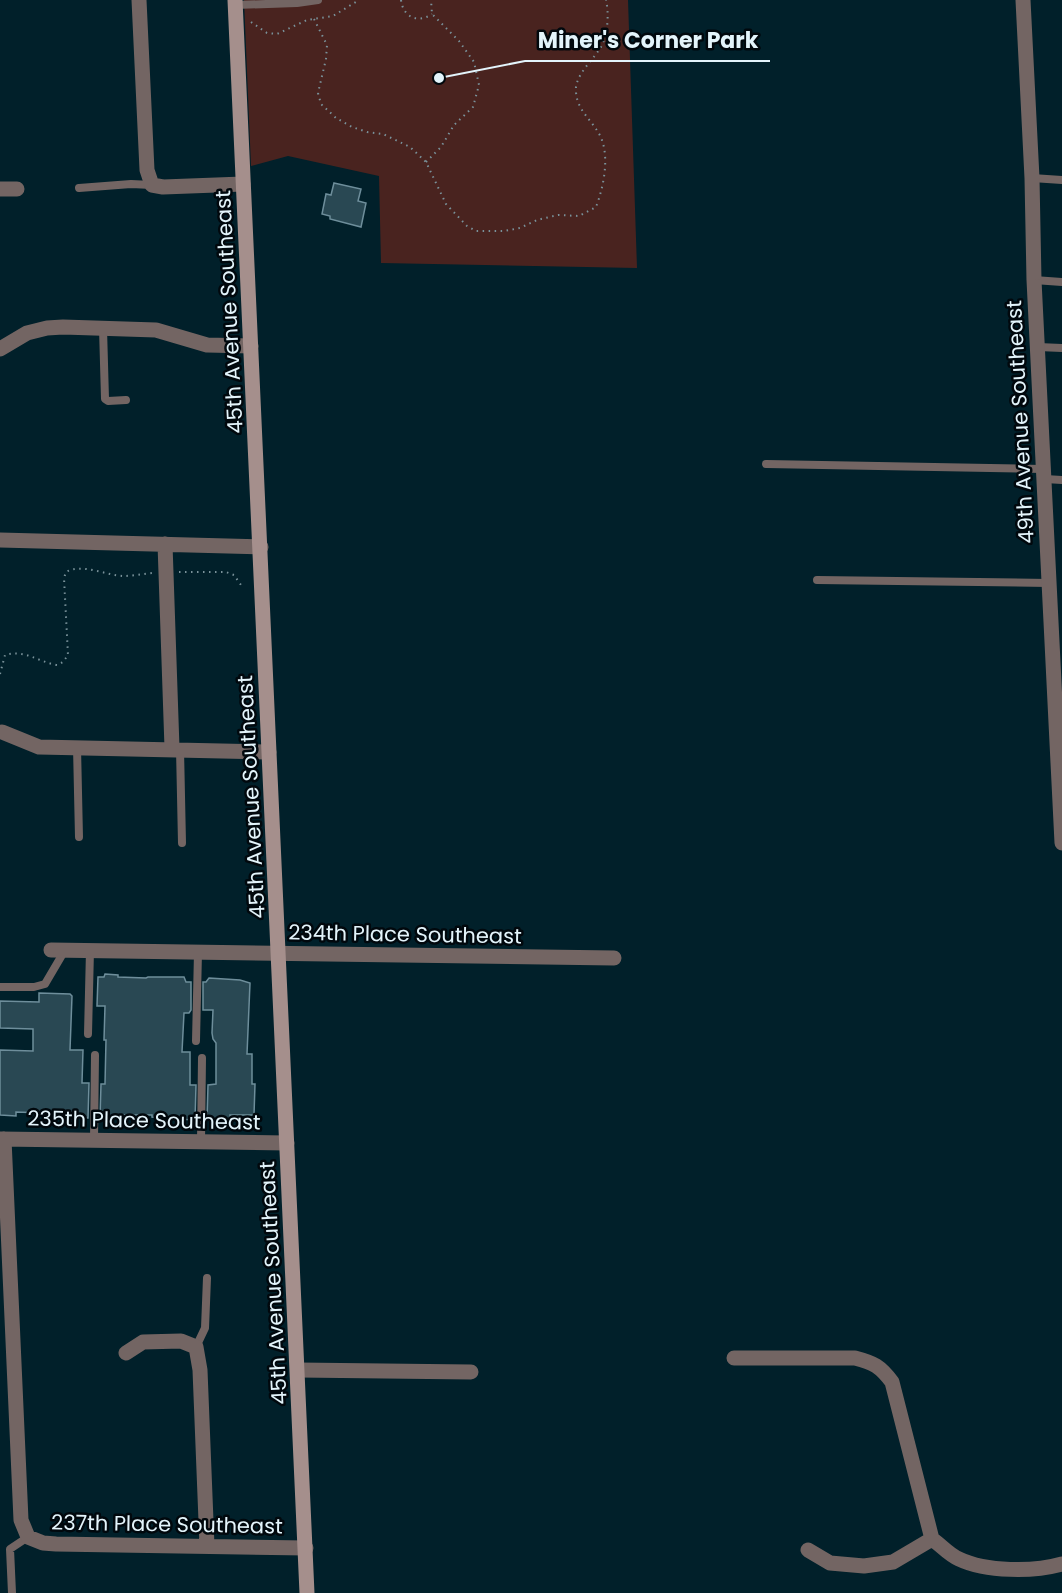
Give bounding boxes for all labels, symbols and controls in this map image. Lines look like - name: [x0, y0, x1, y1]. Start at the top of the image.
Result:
- callout: Miner's Corner Park: [525, 21, 770, 61]
- text: Miner's Corner Park: [538, 25, 759, 56]
- street label: 45th Avenue Southeast: [208, 190, 250, 434]
- street label: 49th Avenue Southeast: [999, 300, 1041, 544]
- street label: 45th Avenue Southeast: [230, 675, 272, 919]
- street label: 234th Place Southeast: [288, 917, 522, 951]
- street label: 235th Place Southeast: [27, 1103, 261, 1137]
- street label: 45th Avenue Southeast: [252, 1161, 294, 1405]
- street label: 237th Place Southeast: [51, 1507, 283, 1541]

